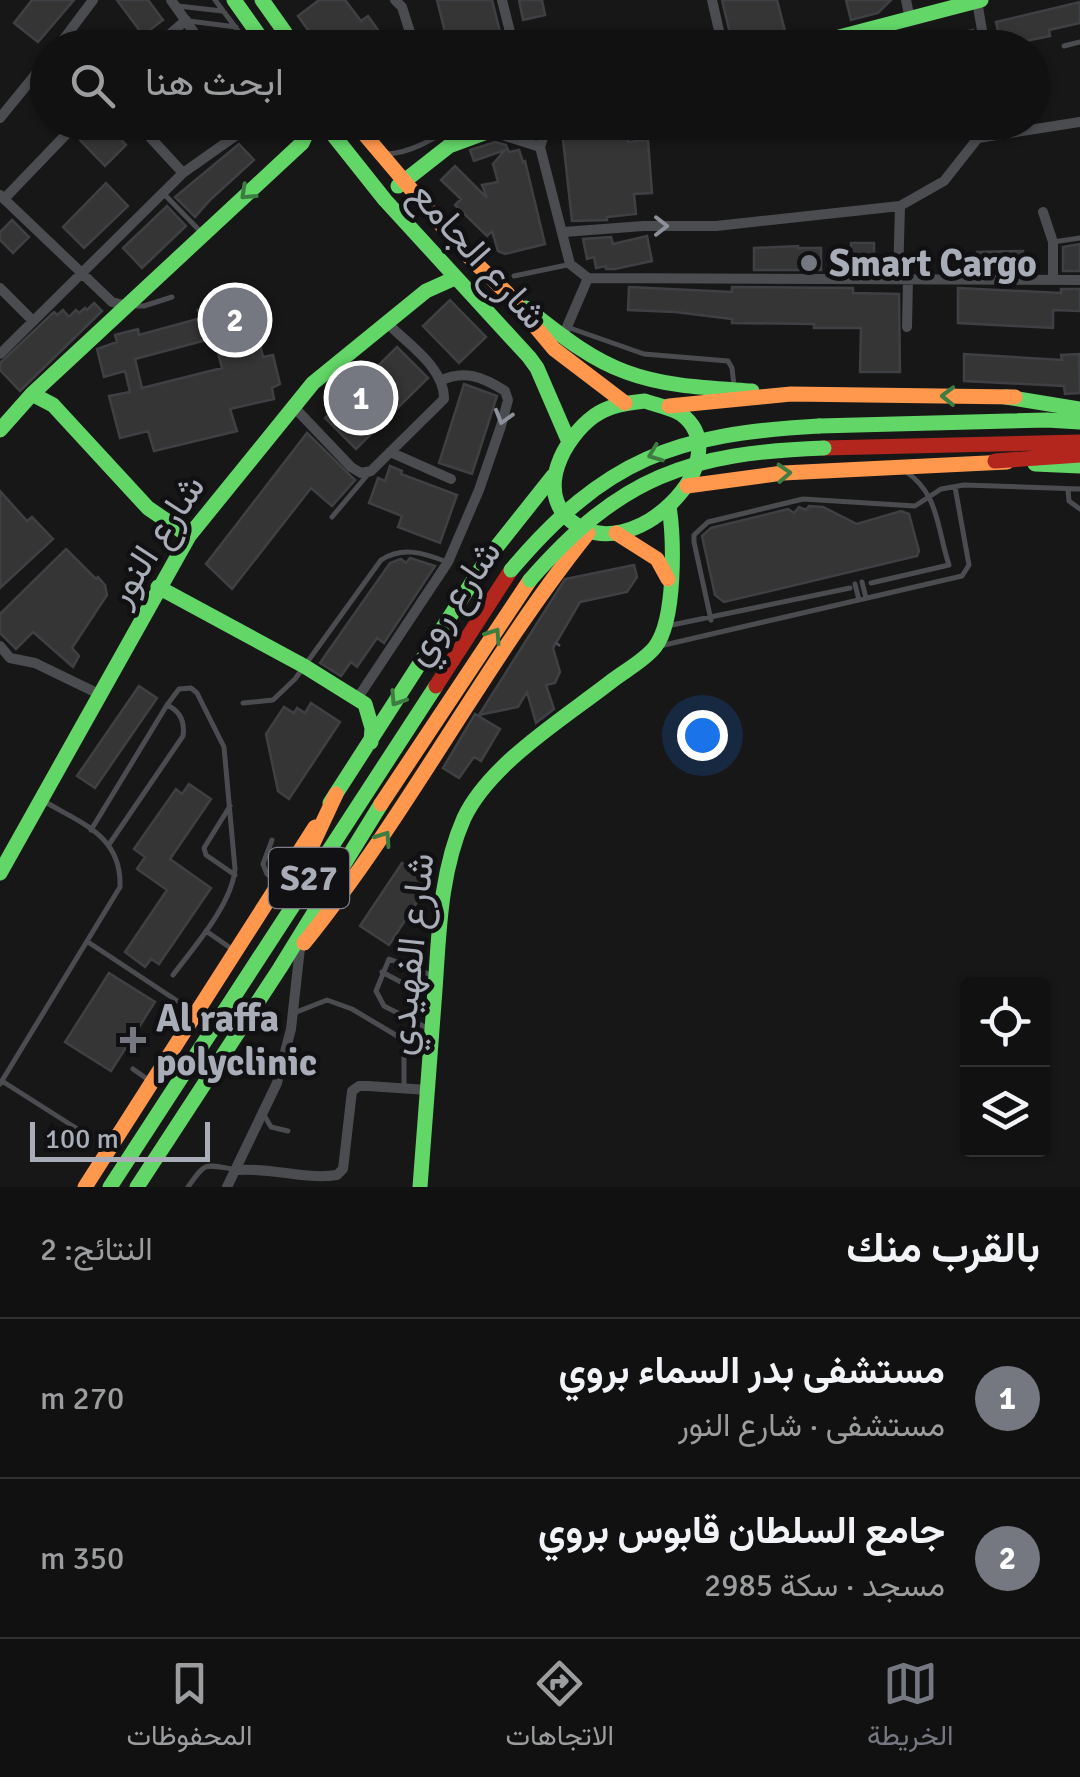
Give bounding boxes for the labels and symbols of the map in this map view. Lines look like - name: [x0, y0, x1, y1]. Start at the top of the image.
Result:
- street label: شارع الجامع: [398, 171, 557, 341]
- one-way arrow: [240, 181, 258, 199]
- one-way arrow: [654, 215, 670, 237]
- place label: Smart Cargo: [829, 240, 1037, 287]
- marker: Smart Cargo: [798, 252, 820, 274]
- pin: 2: [202, 282, 268, 358]
- pin: 1: [328, 360, 394, 436]
- one-way arrow: [939, 385, 955, 406]
- one-way arrow: [494, 408, 515, 425]
- one-way arrow: [648, 442, 665, 463]
- one-way arrow: [776, 463, 792, 484]
- street label: شارع النور: [95, 466, 217, 617]
- street label: شارع روي: [394, 531, 517, 678]
- one-way arrow: [481, 627, 500, 645]
- one-way arrow: [391, 689, 410, 707]
- your location: [677, 710, 728, 761]
- one-way arrow: [372, 830, 391, 848]
- road number: S27: [269, 848, 349, 908]
- street label: شارع الفهيدي: [377, 851, 451, 1058]
- place label: Al raffa polyclinic: [156, 995, 317, 1086]
- marker: Al raffa polyclinic: [120, 1027, 146, 1053]
- scale bar: [30, 1117, 210, 1162]

